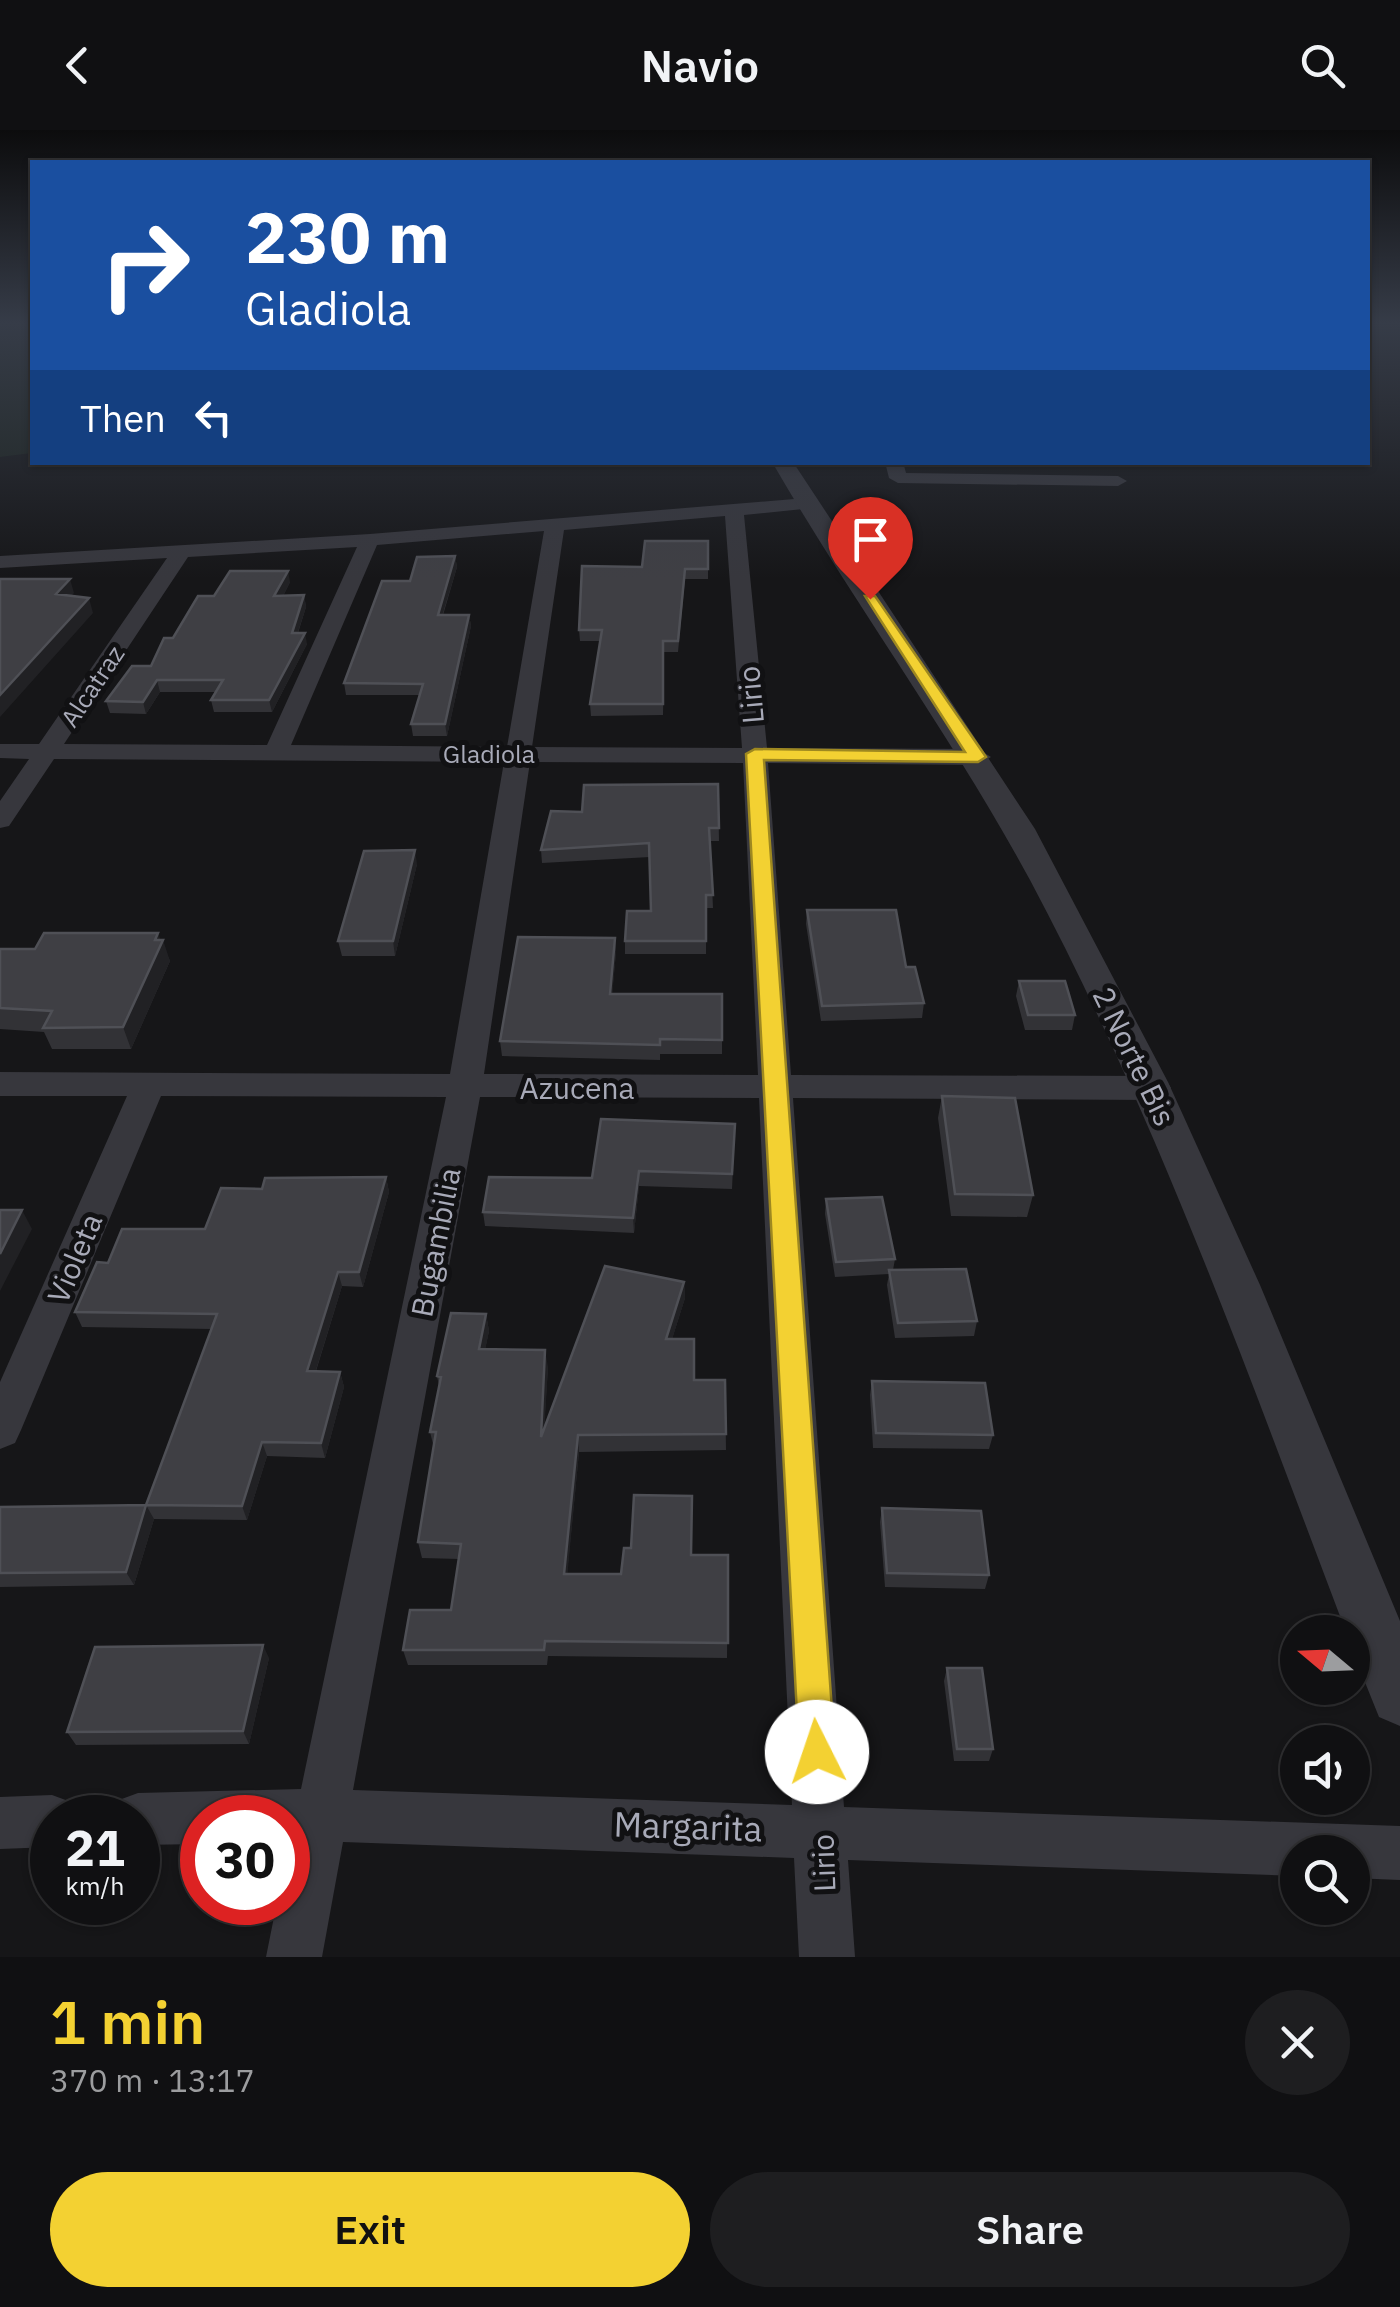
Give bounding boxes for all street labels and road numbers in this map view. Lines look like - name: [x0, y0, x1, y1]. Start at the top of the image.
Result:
- street label: Alcatraz: [53, 639, 131, 733]
- street label: Lirio: [728, 664, 772, 726]
- street label: Gladiola: [443, 737, 535, 770]
- street label: 2 Norte Bis: [1085, 980, 1185, 1132]
- street label: Azucena: [520, 1068, 634, 1107]
- street label: Bugambilia: [401, 1164, 469, 1320]
- street label: Violeta: [38, 1207, 110, 1309]
- street label: Margarita: [613, 1800, 763, 1852]
- street label: Lirio: [803, 1833, 843, 1893]

